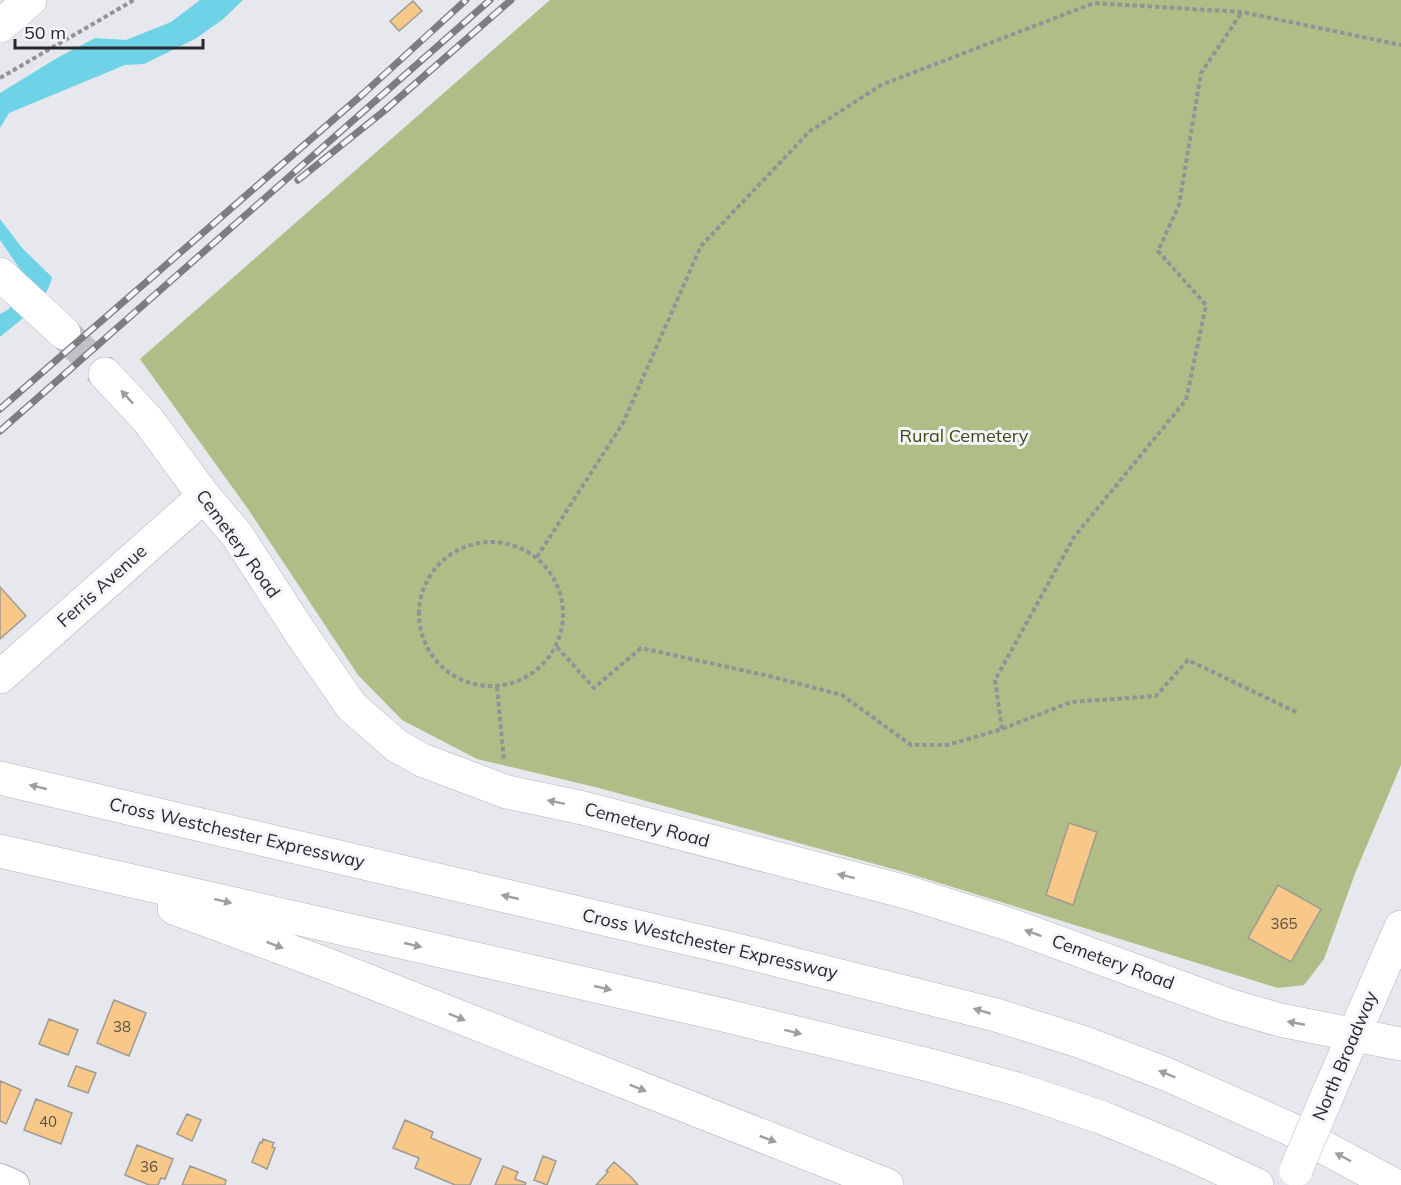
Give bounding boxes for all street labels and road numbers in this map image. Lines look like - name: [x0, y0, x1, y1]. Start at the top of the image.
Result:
- street label: Cemetery Road: [191, 485, 285, 602]
- street label: Ferris Avenue: [52, 539, 151, 632]
- street label: Cross Westchester Expressway: [107, 792, 367, 873]
- street label: Cemetery Road: [582, 797, 712, 852]
- street label: Cross Westchester Expressway: [580, 903, 840, 984]
- street label: Cemetery Road: [1049, 929, 1177, 994]
- street label: North Broadway: [1307, 987, 1382, 1124]

